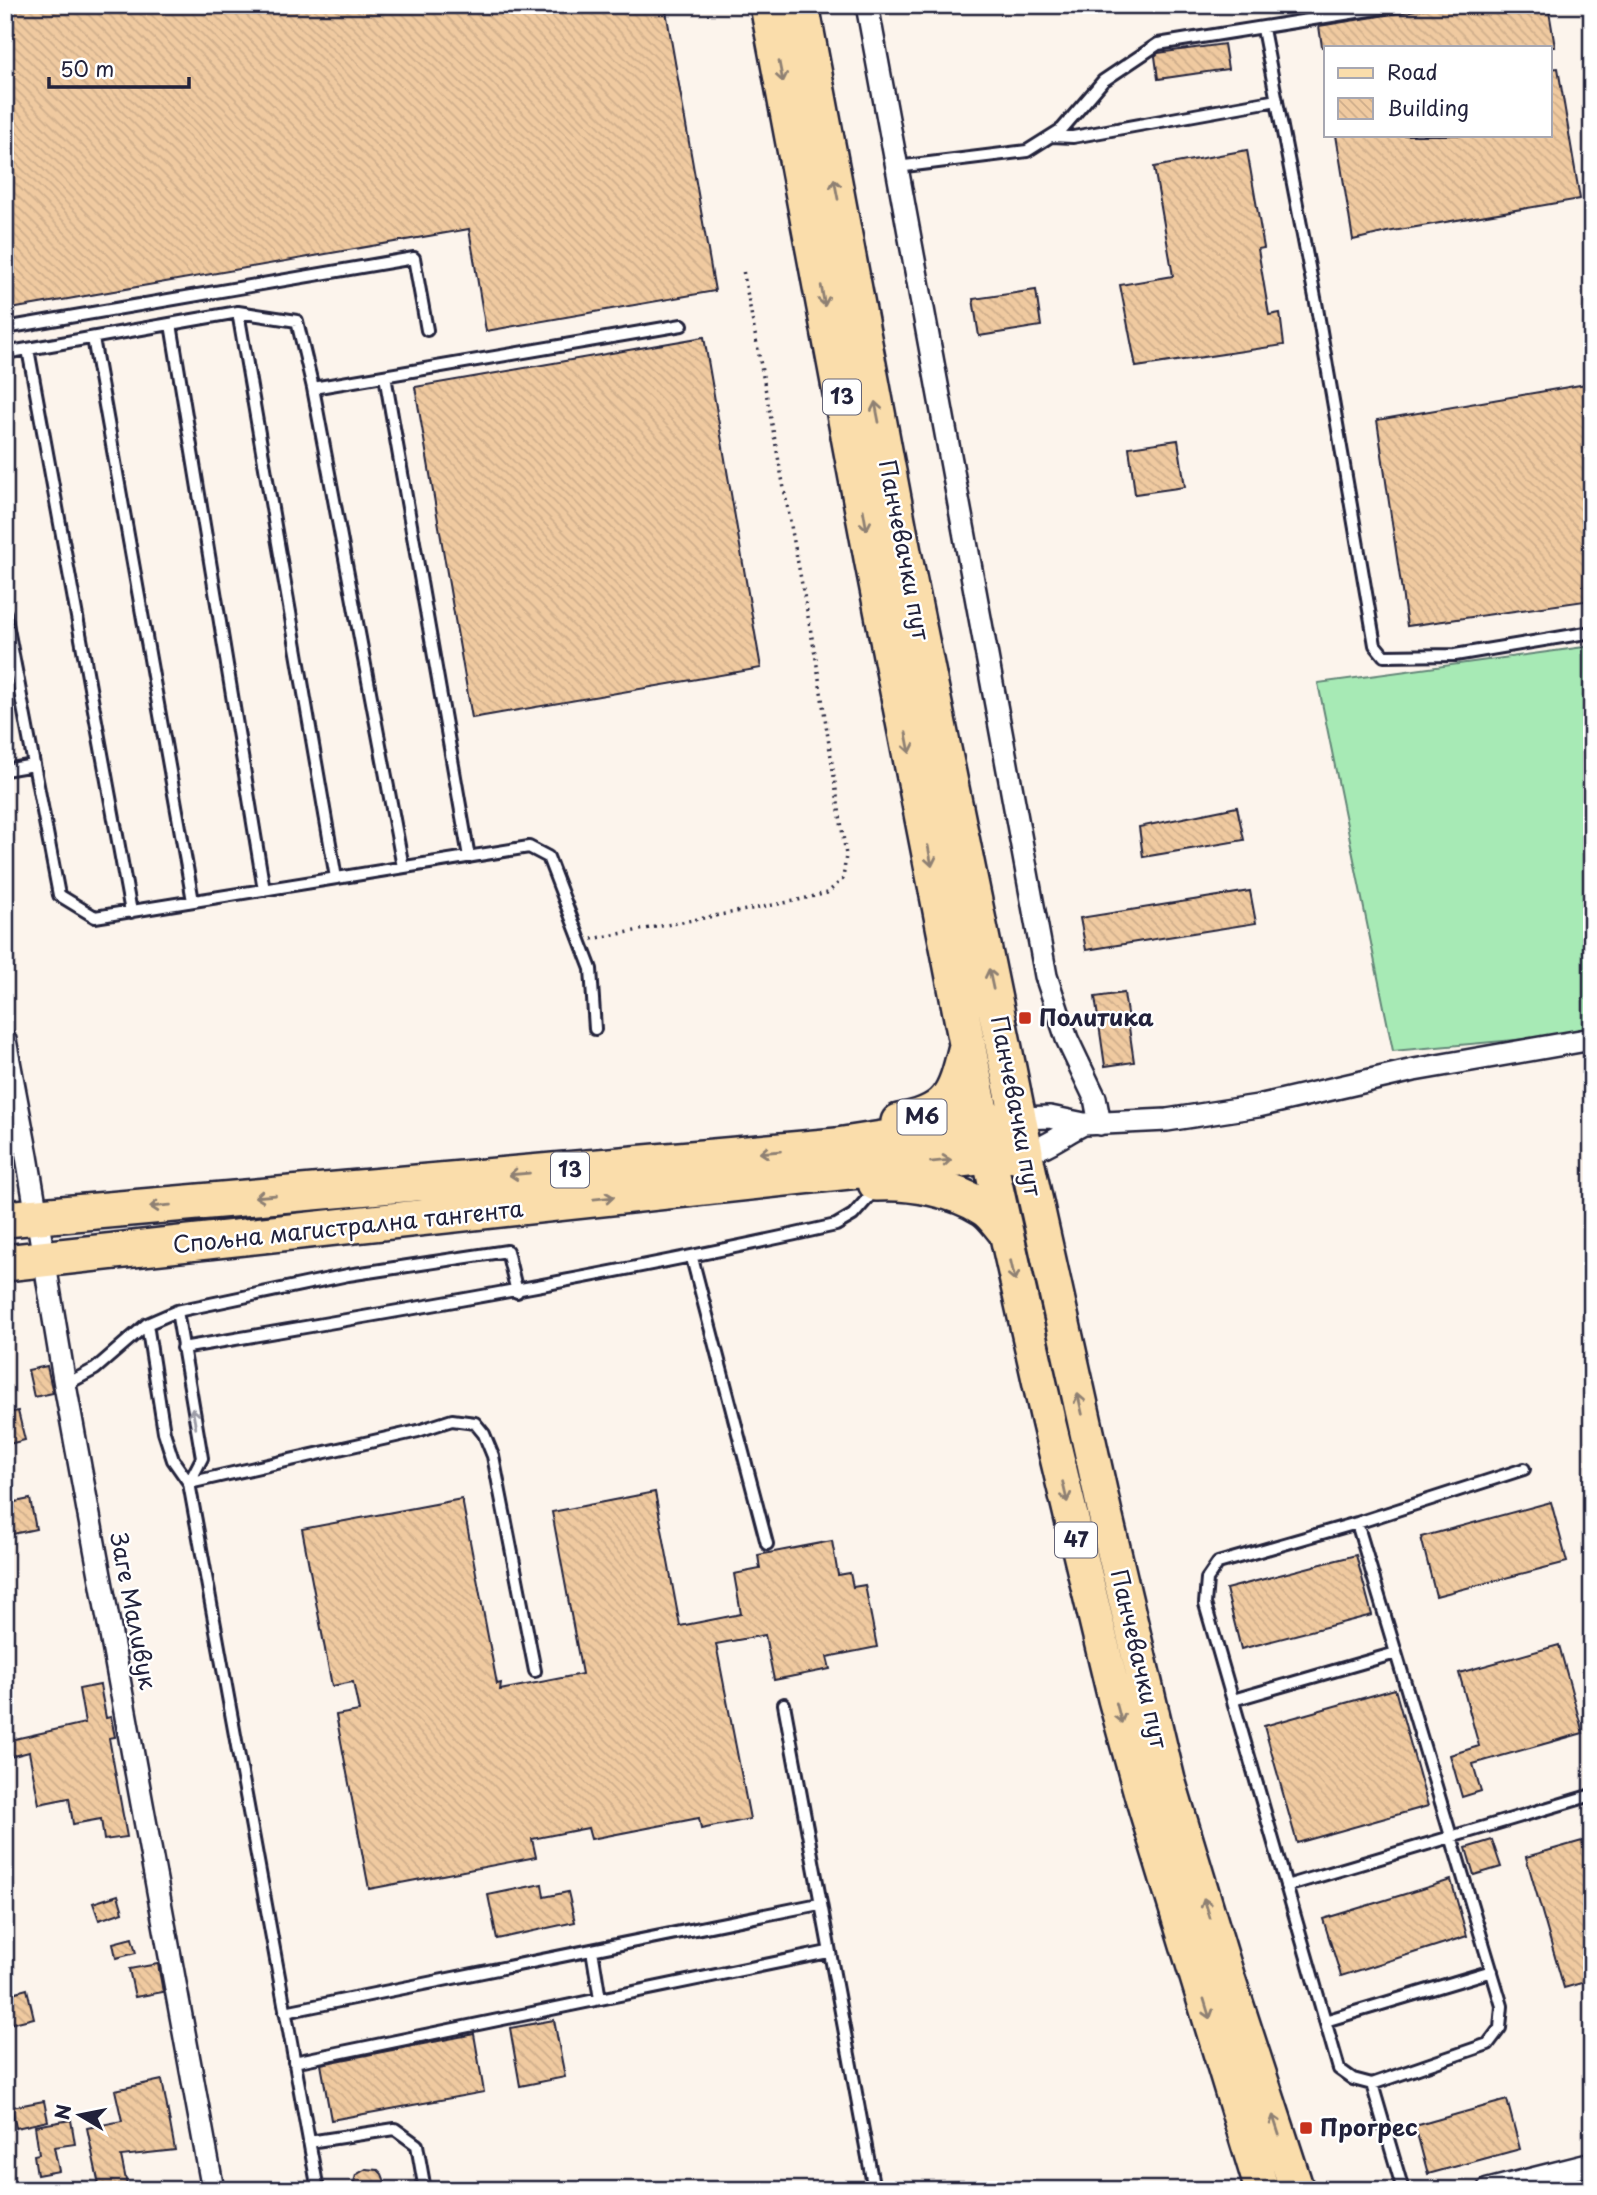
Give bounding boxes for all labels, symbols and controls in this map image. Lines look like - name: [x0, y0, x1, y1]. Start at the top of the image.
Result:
- scale bar: [49, 46, 189, 90]
- legend: [1324, 46, 1552, 136]
- text: 50 m: [60, 52, 114, 84]
- text: Road: [1387, 55, 1438, 87]
- one-way arrow: [775, 60, 788, 83]
- text: Building: [1387, 91, 1469, 123]
- one-way arrow: [828, 178, 842, 201]
- one-way arrow: [817, 284, 830, 307]
- road number: 13: [823, 380, 861, 414]
- one-way arrow: [870, 401, 884, 424]
- street label: Панчевачки пут: [871, 457, 940, 644]
- one-way arrow: [858, 508, 872, 531]
- one-way arrow: [901, 731, 915, 754]
- one-way arrow: [924, 844, 937, 867]
- one-way arrow: [983, 968, 997, 991]
- place label: Политика: [1039, 999, 1154, 1034]
- marker: Политика: [1017, 1010, 1033, 1026]
- street label: Панчевачки пут: [983, 1013, 1052, 1200]
- road number: M6: [898, 1100, 946, 1134]
- one-way arrow: [759, 1146, 781, 1159]
- road number: 13: [551, 1152, 589, 1188]
- one-way arrow: [929, 1155, 952, 1168]
- one-way arrow: [508, 1168, 530, 1181]
- street label: Спољна магистрална тангента: [171, 1190, 525, 1261]
- one-way arrow: [254, 1190, 277, 1203]
- one-way arrow: [592, 1192, 615, 1205]
- one-way arrow: [149, 1199, 172, 1212]
- one-way arrow: [1007, 1259, 1020, 1282]
- one-way arrow: [1073, 1393, 1087, 1416]
- one-way arrow: [187, 1407, 200, 1430]
- one-way arrow: [1058, 1480, 1072, 1503]
- road number: 47: [1055, 1522, 1097, 1558]
- street label: Заге Маливук: [102, 1529, 167, 1692]
- street label: Панчевачки пут: [1103, 1566, 1178, 1753]
- one-way arrow: [1113, 1701, 1126, 1724]
- one-way arrow: [1199, 1898, 1212, 1920]
- one-way arrow: [1202, 1997, 1214, 2019]
- north arrow: [46, 2080, 116, 2150]
- text: N: [47, 2102, 77, 2122]
- place label: Прогрес: [1320, 2109, 1418, 2144]
- one-way arrow: [1269, 2114, 1282, 2136]
- marker: Прогрес: [1298, 2120, 1314, 2136]

